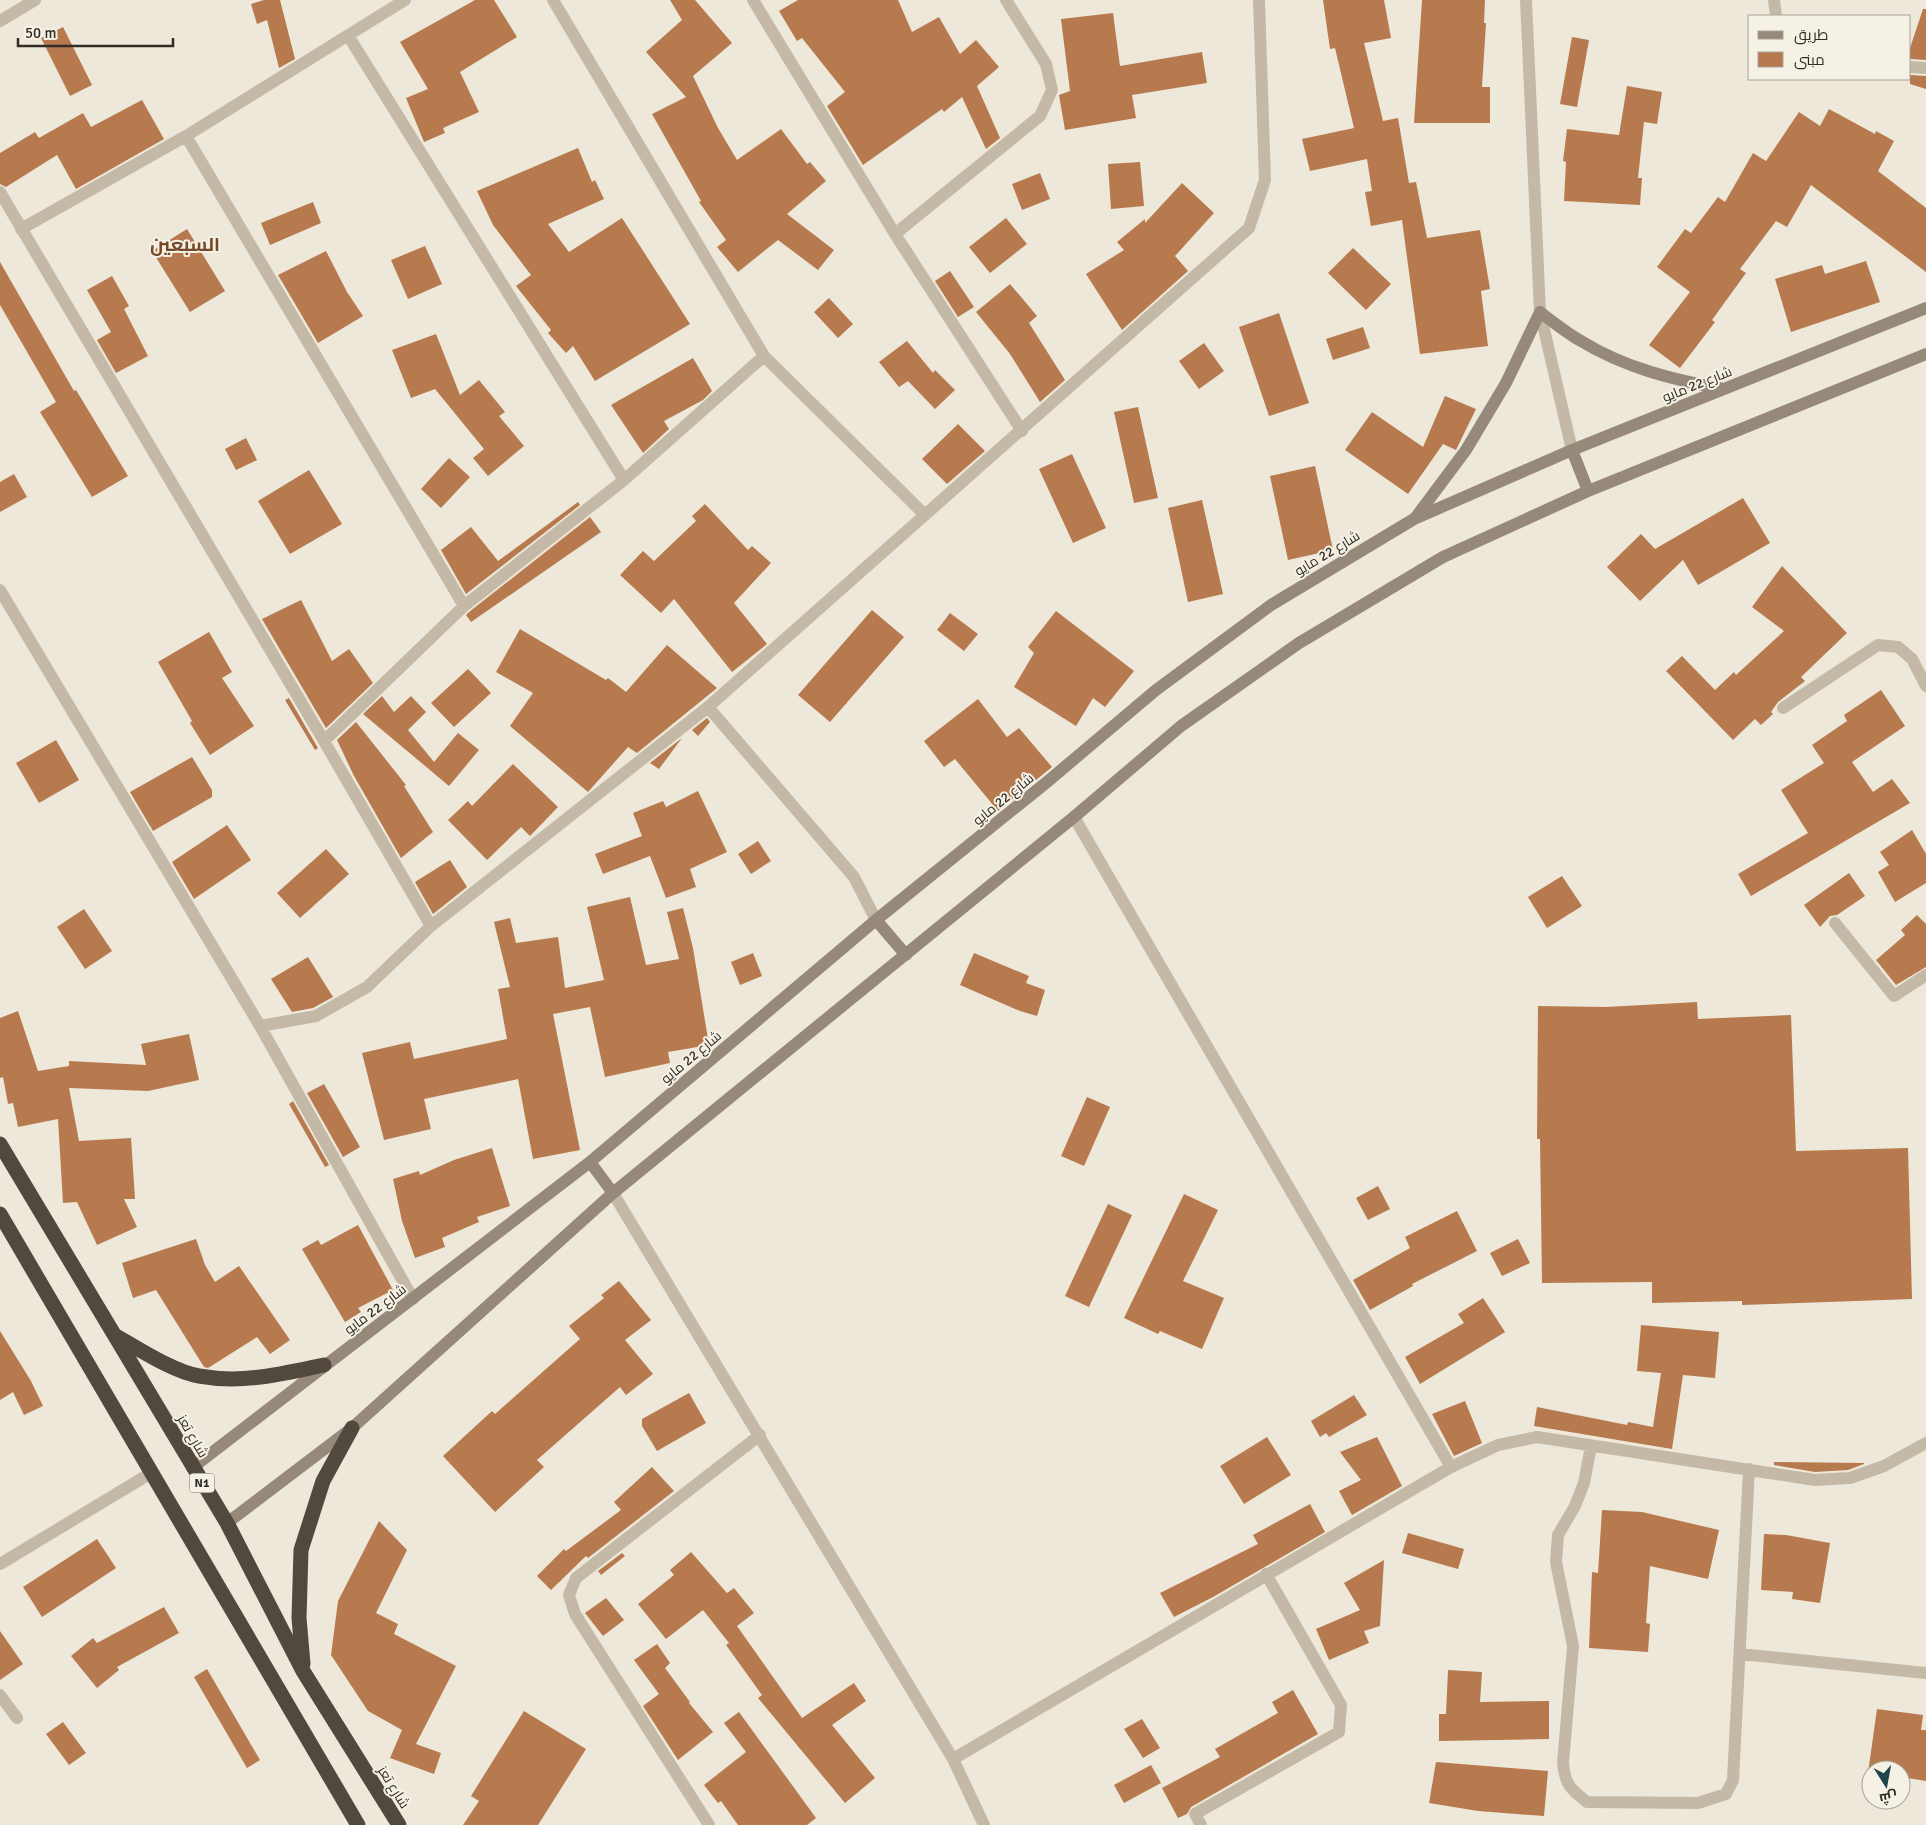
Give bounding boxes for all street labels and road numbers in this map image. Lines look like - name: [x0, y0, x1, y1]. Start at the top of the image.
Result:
- street label: شارع 22 مايو: [1660, 363, 1734, 406]
- street label: شارع 22 مايو: [1291, 527, 1363, 580]
- street label: شارع 22 مايو: [969, 770, 1037, 829]
- street label: شارع 22 مايو: [658, 1027, 725, 1087]
- street label: شارع 22 مايو: [341, 1281, 410, 1338]
- street label: شارع تعز: [173, 1411, 212, 1461]
- road number: N1: [190, 1474, 214, 1492]
- street label: شارع تعز: [373, 1762, 413, 1812]

